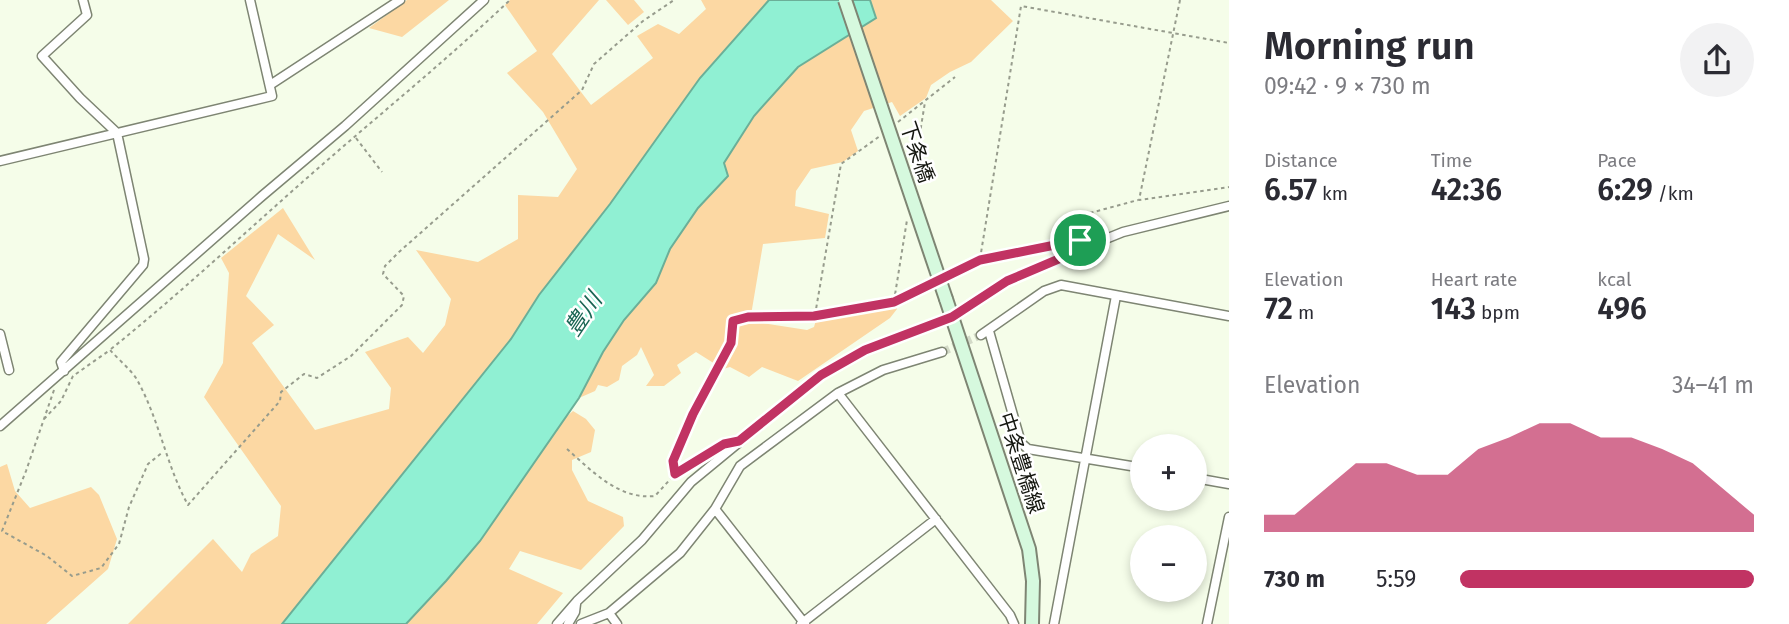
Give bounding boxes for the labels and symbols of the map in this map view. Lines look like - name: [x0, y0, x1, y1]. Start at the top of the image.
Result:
- street label: 下条橋: [894, 118, 940, 186]
- pin: [1050, 210, 1110, 270]
- water label: 豊川: [559, 285, 609, 341]
- street label: 中条豊橋線: [992, 409, 1050, 517]

